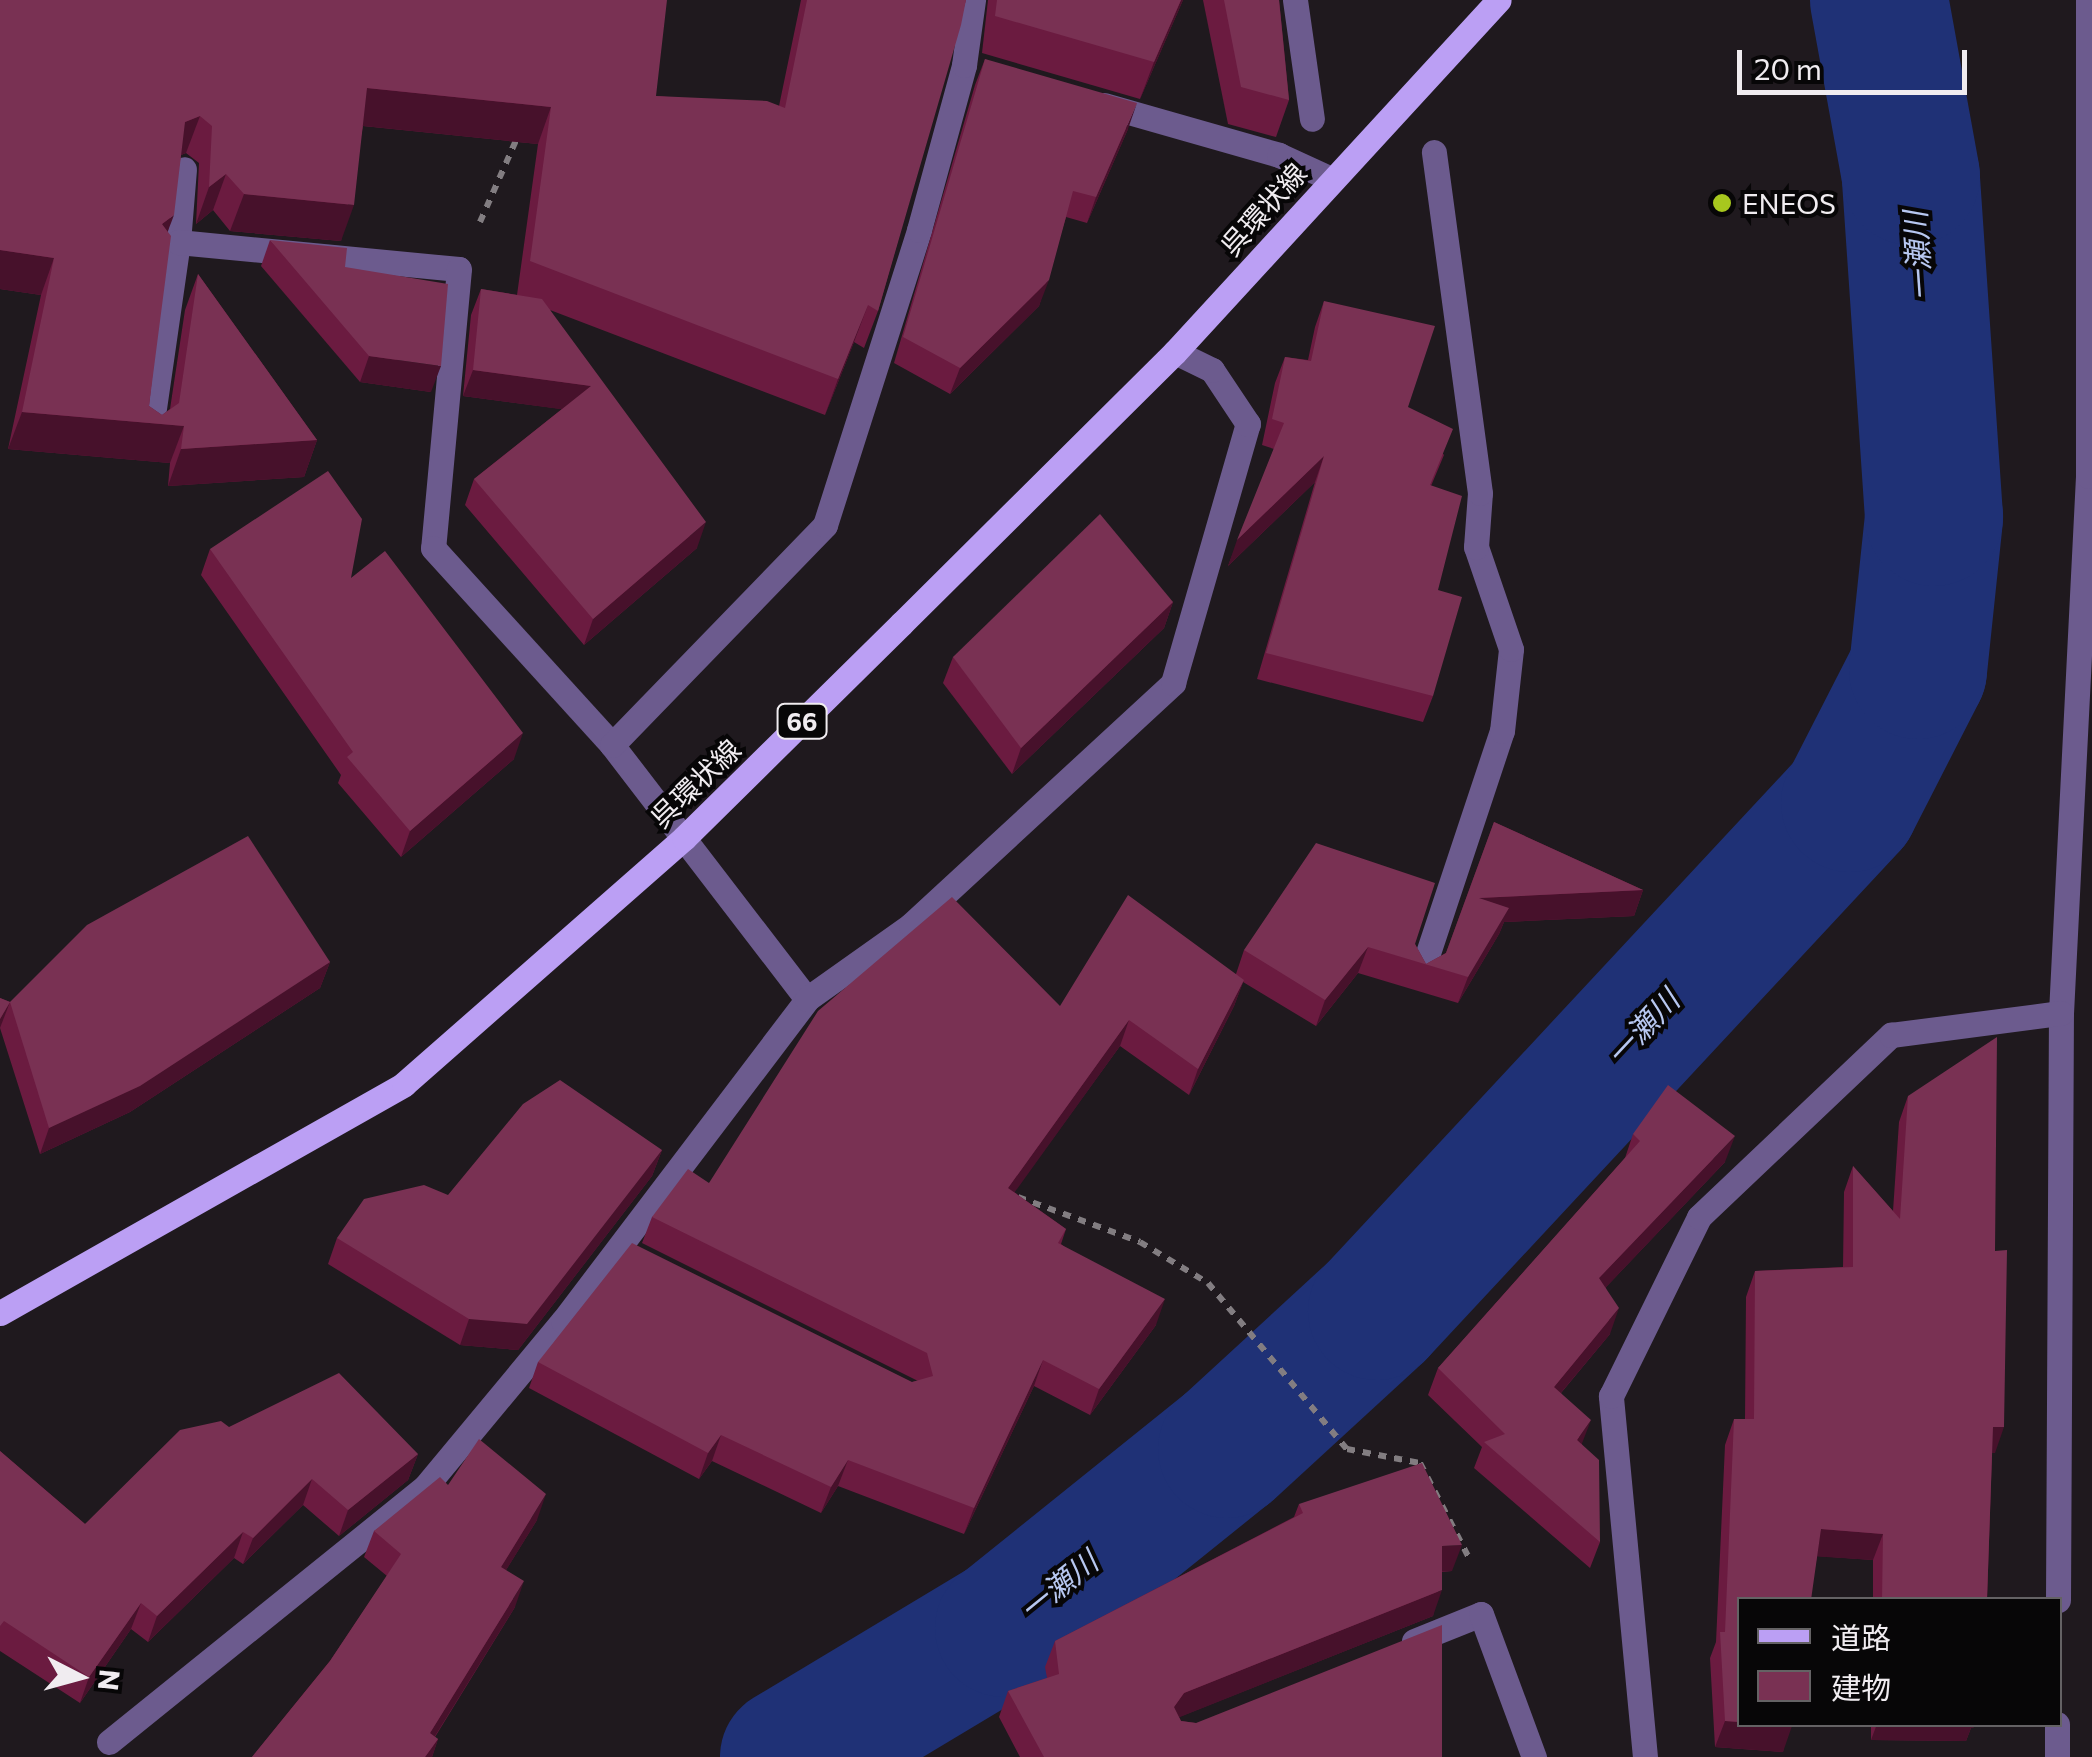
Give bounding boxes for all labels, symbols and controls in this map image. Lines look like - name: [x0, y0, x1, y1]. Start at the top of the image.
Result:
- scale bar: [1742, 30, 1972, 92]
- text: 20 m: [1754, 49, 1822, 86]
- street label: 呉環状線: [1213, 156, 1313, 262]
- place label: ENEOS: [1742, 186, 1836, 220]
- marker: ENEOS: [1711, 192, 1733, 214]
- water label: 一瀬川: [1896, 210, 1938, 302]
- road number: 66: [774, 701, 830, 741]
- street label: 呉環状線: [643, 732, 747, 834]
- water label: 一瀬川: [1598, 982, 1686, 1072]
- water label: 一瀬川: [1012, 1543, 1104, 1627]
- legend: [1737, 1597, 2062, 1727]
- text: 道路: [1831, 1618, 1891, 1655]
- north arrow: [30, 1627, 130, 1727]
- text: N: [92, 1668, 128, 1692]
- text: 建物: [1831, 1668, 1891, 1705]

